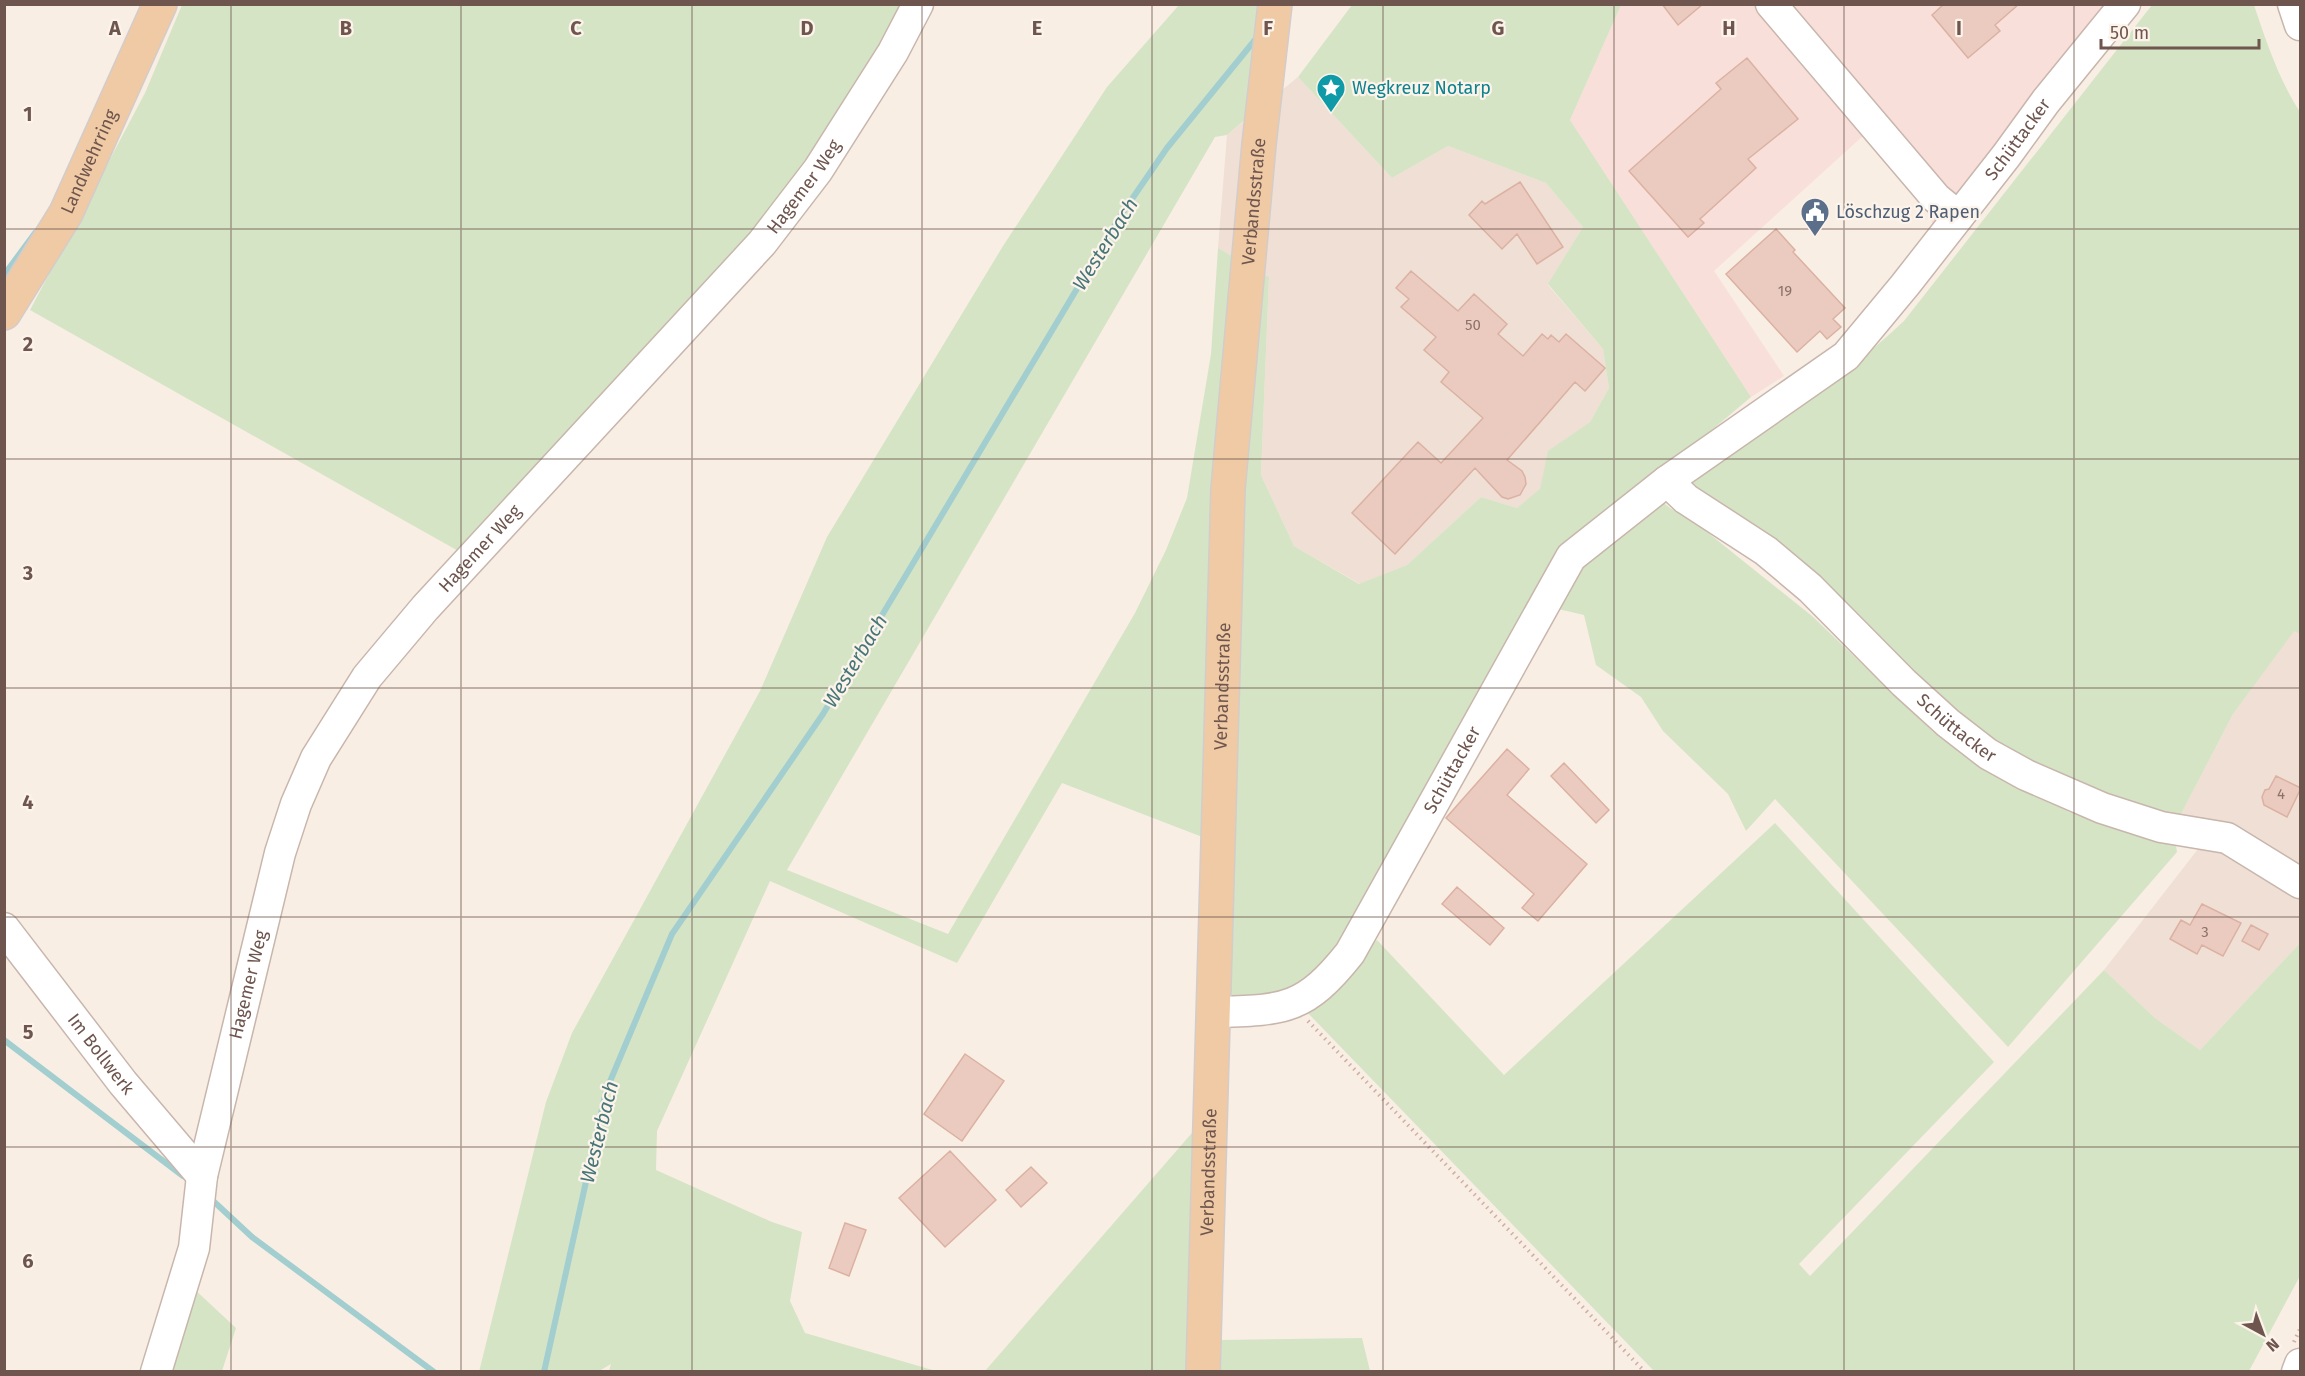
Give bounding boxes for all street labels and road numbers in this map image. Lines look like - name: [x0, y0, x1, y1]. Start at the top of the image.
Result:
- street label: Schüttacker: [1980, 94, 2055, 185]
- street label: Landwehrring: [56, 105, 122, 217]
- street label: Hagemer Weg: [762, 135, 846, 238]
- street label: Verbandsstraße: [1237, 137, 1271, 266]
- street label: Hagemer Weg: [434, 500, 526, 597]
- street label: Verbandsstraße: [1210, 622, 1235, 750]
- street label: Schüttacker: [1912, 689, 2000, 767]
- street label: Schüttacker: [1419, 722, 1485, 818]
- street label: Hagemer Weg: [224, 927, 272, 1041]
- street label: Im Bollwerk: [63, 1009, 140, 1100]
- street label: Verbandsstraße: [1196, 1108, 1221, 1236]

